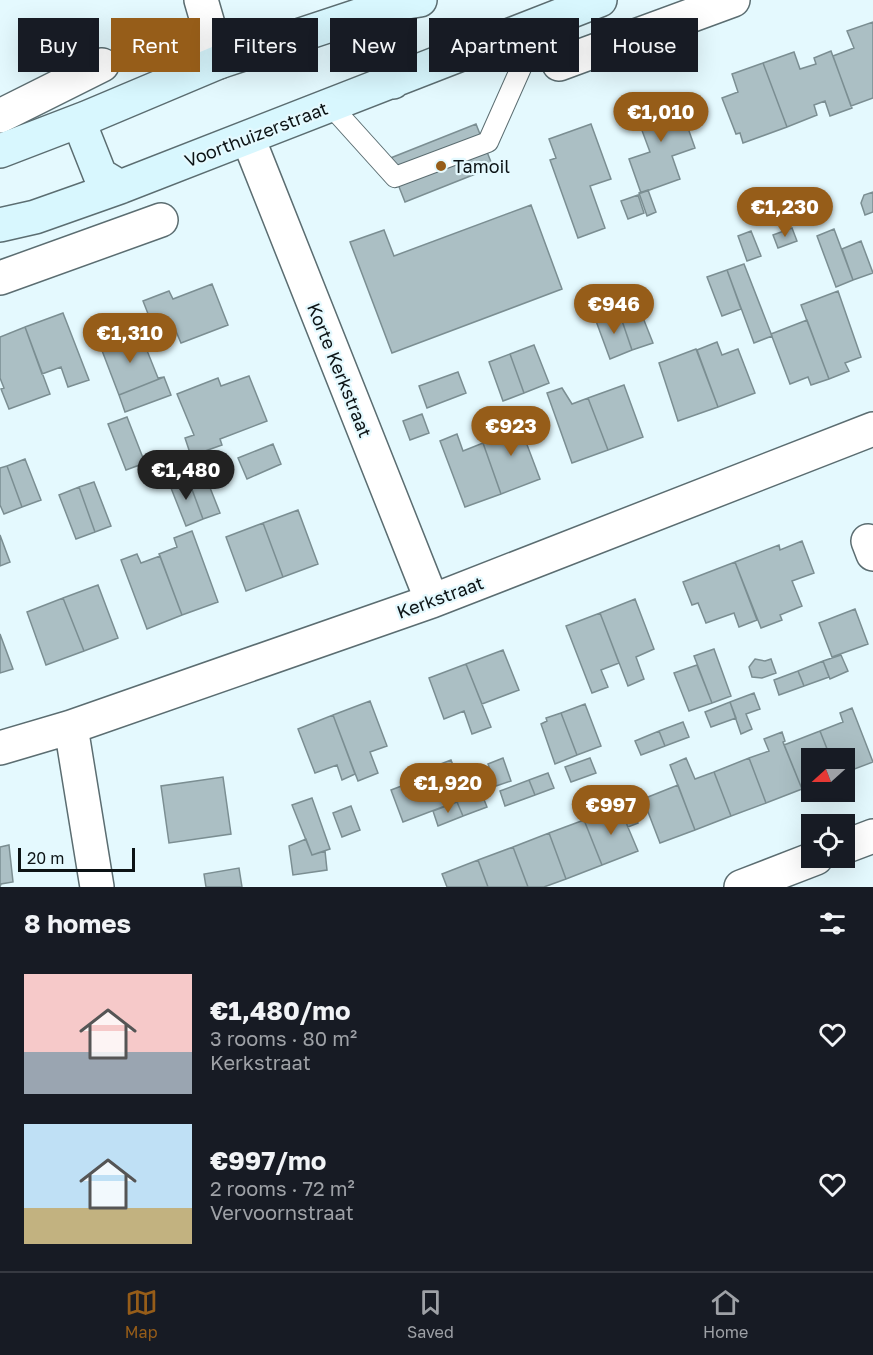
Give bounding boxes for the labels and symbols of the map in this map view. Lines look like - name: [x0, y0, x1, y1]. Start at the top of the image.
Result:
- pin: €1,010: [612, 92, 710, 143]
- street label: Voorthuizerstraat: [181, 97, 331, 171]
- place label: Tamoil: [453, 155, 510, 177]
- marker: Tamoil: [434, 159, 448, 173]
- pin: €1,230: [736, 187, 834, 238]
- pin: €946: [578, 284, 650, 335]
- street label: Korte Kerkstraat: [303, 300, 377, 440]
- pin: €1,310: [81, 313, 179, 364]
- pin: €923: [475, 406, 547, 457]
- pin: €1,480: [137, 450, 235, 501]
- street label: Kerkstraat: [394, 571, 486, 623]
- north arrow: [801, 748, 855, 802]
- pin: €1,920: [399, 763, 497, 814]
- pin: €997: [575, 785, 647, 836]
- scale bar: [18, 845, 135, 872]

